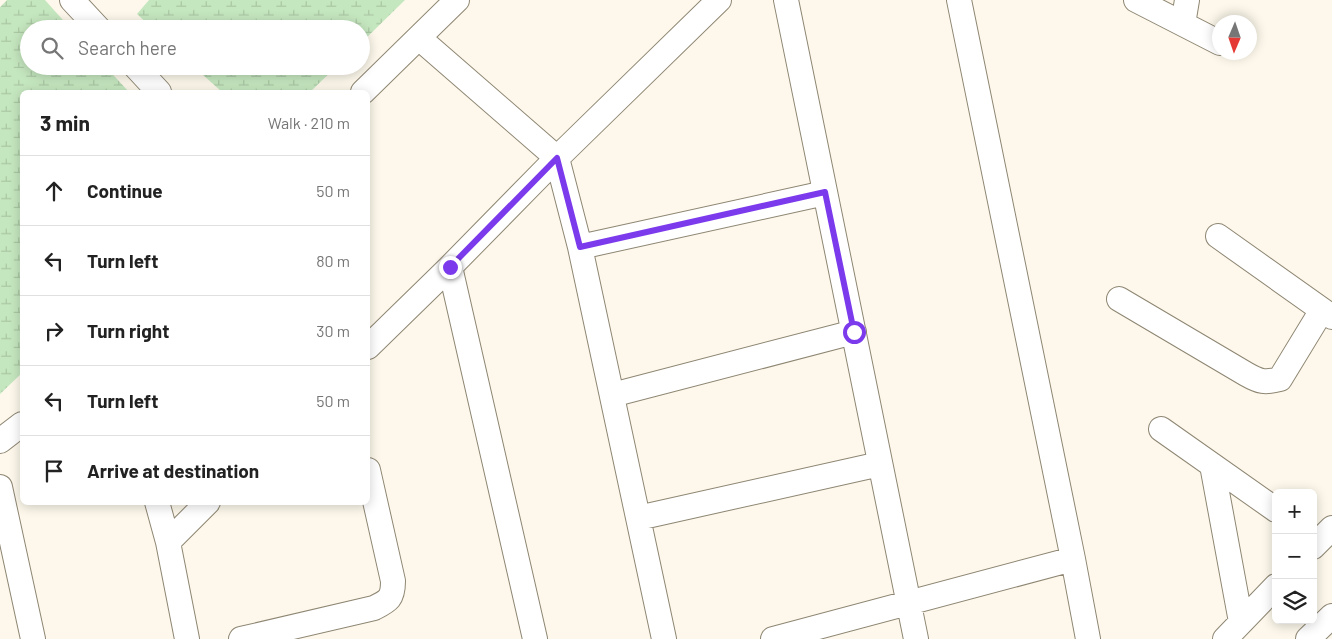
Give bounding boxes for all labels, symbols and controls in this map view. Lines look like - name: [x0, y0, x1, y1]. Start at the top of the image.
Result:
- north arrow: [1212, 15, 1257, 60]
- search box: [20, 20, 370, 75]
- icon: search: [38, 34, 66, 62]
- text: Search here: [78, 36, 177, 59]
- text: 3 min: [40, 110, 90, 135]
- text: Walk · 210 m: [268, 113, 350, 132]
- icon: ahead: [40, 177, 68, 205]
- text: Continue: [87, 179, 163, 202]
- text: 50 m: [316, 181, 350, 200]
- icon: left: [40, 247, 68, 275]
- text: Turn left: [87, 249, 158, 272]
- text: 80 m: [316, 251, 350, 270]
- route end: [439, 256, 462, 279]
- icon: right: [40, 317, 68, 345]
- text: Turn right: [87, 319, 169, 342]
- text: 30 m: [316, 321, 350, 340]
- route start: [843, 321, 866, 344]
- icon: left: [40, 387, 68, 415]
- text: Turn left: [87, 389, 158, 412]
- text: 50 m: [316, 391, 350, 410]
- icon: arrive: [40, 457, 68, 485]
- text: Arrive at destination: [87, 459, 259, 482]
- map controls: [1272, 489, 1317, 624]
- button: +: [1272, 489, 1317, 534]
- button: −: [1272, 534, 1317, 579]
- button: layers: [1272, 579, 1317, 624]

